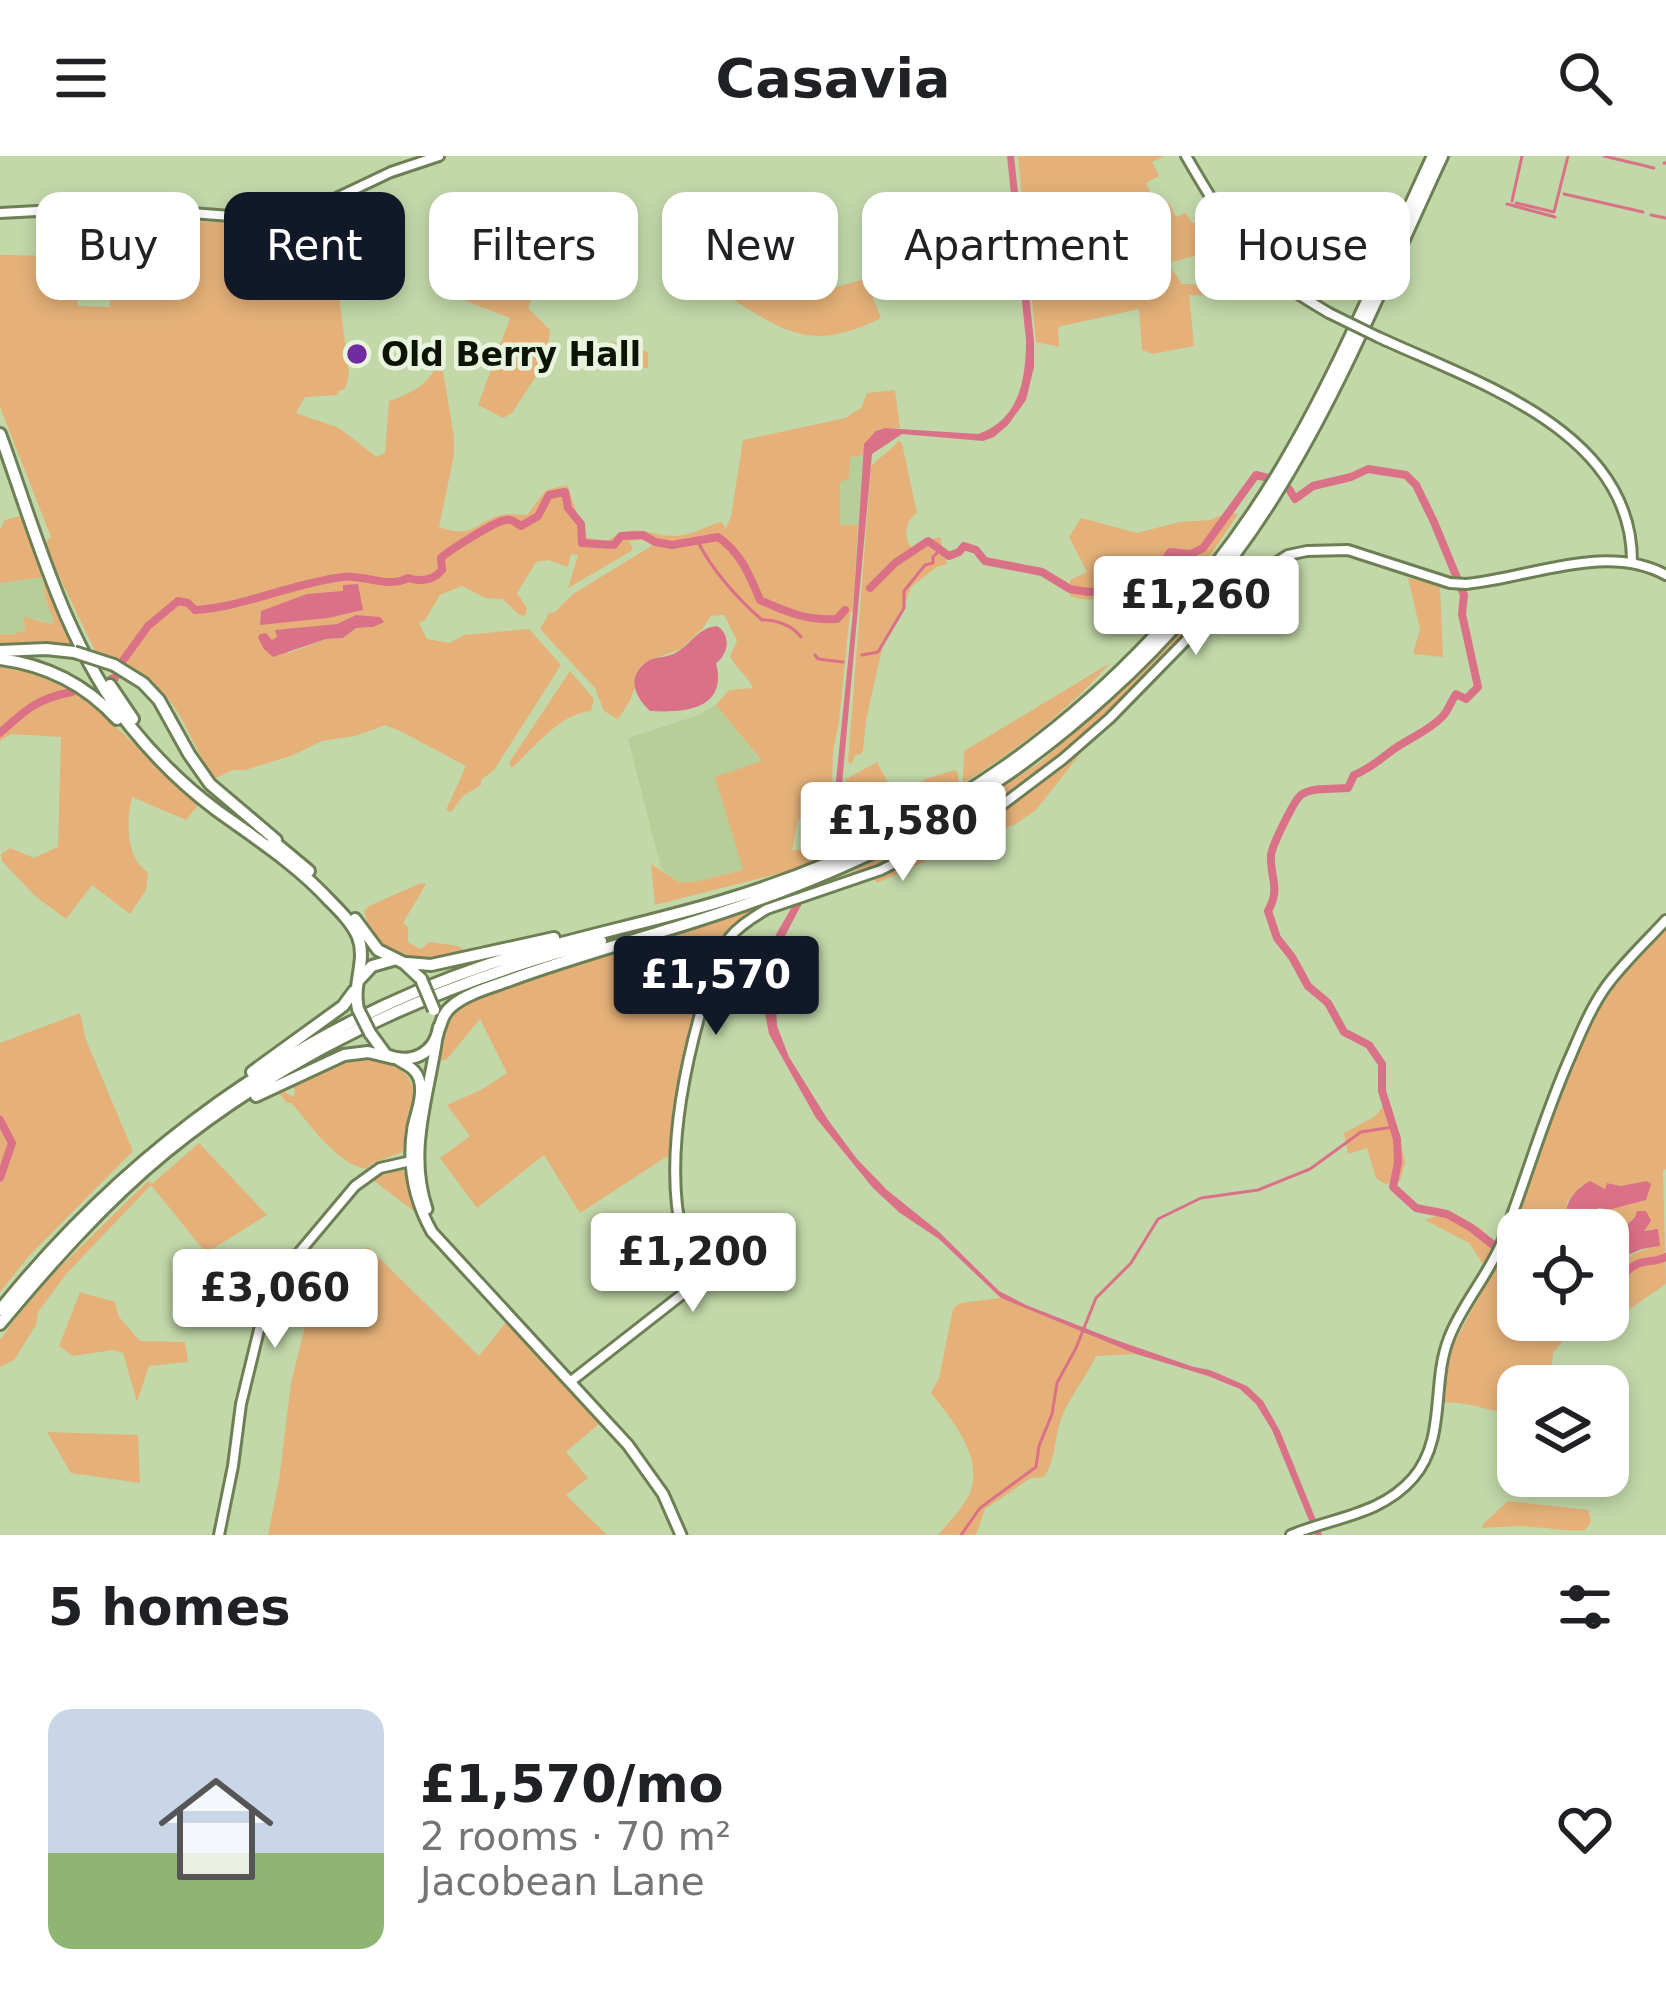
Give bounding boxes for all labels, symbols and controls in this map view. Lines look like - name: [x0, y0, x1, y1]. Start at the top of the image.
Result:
- icon: menu: [48, 45, 114, 111]
- icon: search: [1552, 45, 1618, 111]
- text: Casavia: [716, 47, 950, 110]
- chip: Buy: [36, 192, 200, 300]
- chip: Rent: [224, 192, 405, 300]
- chip: Filters: [429, 192, 638, 300]
- chip: New: [662, 192, 838, 300]
- chip: Apartment: [862, 192, 1171, 300]
- chip: House: [1195, 192, 1410, 300]
- place label: Old Berry Hall: [381, 335, 641, 374]
- marker: Old Berry Hall: [344, 341, 370, 367]
- pin: £1,260: [1098, 556, 1294, 658]
- text: £1,260: [1121, 572, 1271, 617]
- pin: £1,580: [805, 782, 1001, 884]
- text: £1,580: [828, 798, 978, 843]
- pin: £1,570: [618, 936, 814, 1038]
- text: £1,570: [641, 952, 791, 997]
- map controls: [1497, 1209, 1629, 1497]
- button: locate: [1497, 1209, 1629, 1341]
- pin: £1,200: [595, 1213, 791, 1315]
- text: £1,200: [618, 1229, 768, 1274]
- pin: £3,060: [177, 1249, 373, 1351]
- text: £3,060: [200, 1265, 350, 1310]
- button: layers: [1497, 1365, 1629, 1497]
- icon: filters: [1552, 1574, 1618, 1640]
- text: 5 homes: [48, 1578, 291, 1637]
- text: £1,570/mo: [420, 1755, 724, 1814]
- icon: home: [144, 1757, 288, 1901]
- icon: heart: [1552, 1796, 1618, 1862]
- text: 2 rooms · 70 m²: [420, 1814, 731, 1859]
- text: Jacobean Lane: [420, 1859, 705, 1904]

